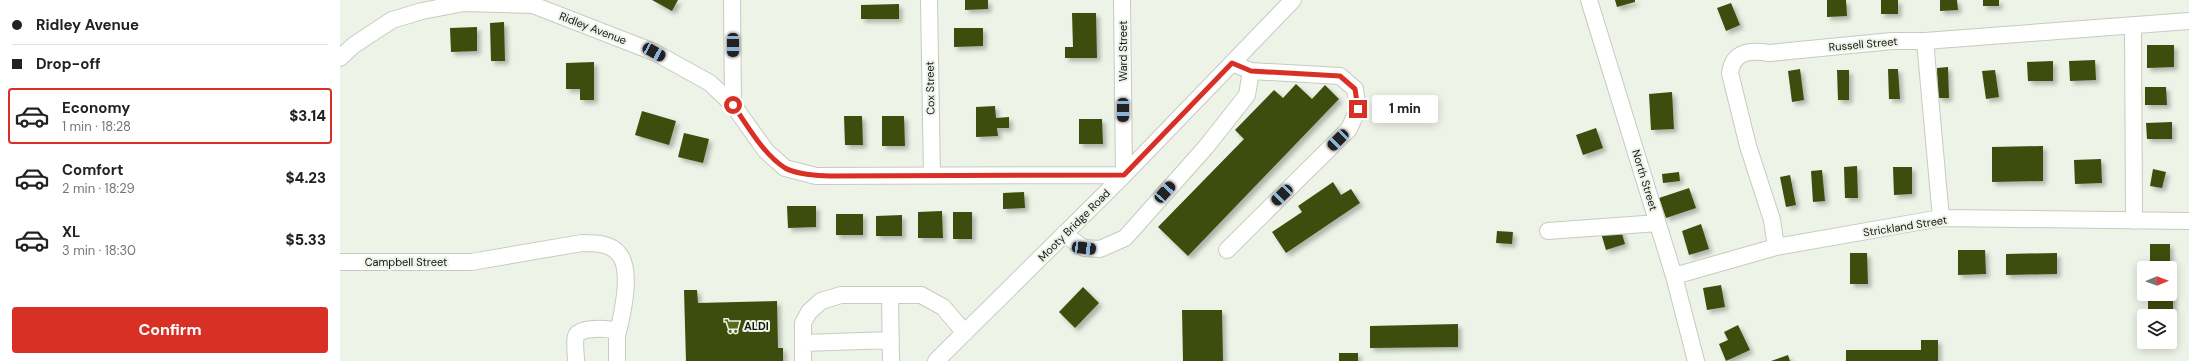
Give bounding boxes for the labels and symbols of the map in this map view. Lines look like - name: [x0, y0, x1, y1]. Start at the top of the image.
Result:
- street label: Ridley Avenue: [557, 9, 629, 47]
- street label: Ward Street: [1116, 21, 1130, 81]
- car: [727, 33, 739, 57]
- street label: Russell Street: [1828, 34, 1898, 54]
- car: [641, 41, 667, 63]
- street label: Cox Street: [923, 61, 937, 115]
- callout: 1 min: [1372, 95, 1438, 123]
- route start: [724, 96, 742, 114]
- car: [1117, 98, 1129, 122]
- route end: [1349, 100, 1367, 118]
- car: [1325, 127, 1351, 153]
- street label: North Street: [1629, 148, 1661, 212]
- car: [1153, 179, 1177, 205]
- car: [1269, 182, 1295, 208]
- street label: Mooty Bridge Road: [1035, 186, 1113, 264]
- street label: Strickland Street: [1862, 212, 1948, 240]
- car: [1071, 241, 1097, 255]
- street label: Campbell Street: [365, 255, 447, 269]
- north arrow: [2137, 261, 2177, 301]
- supermarket icon: ALDI: [723, 317, 741, 335]
- place label: ALDI: [744, 319, 769, 333]

